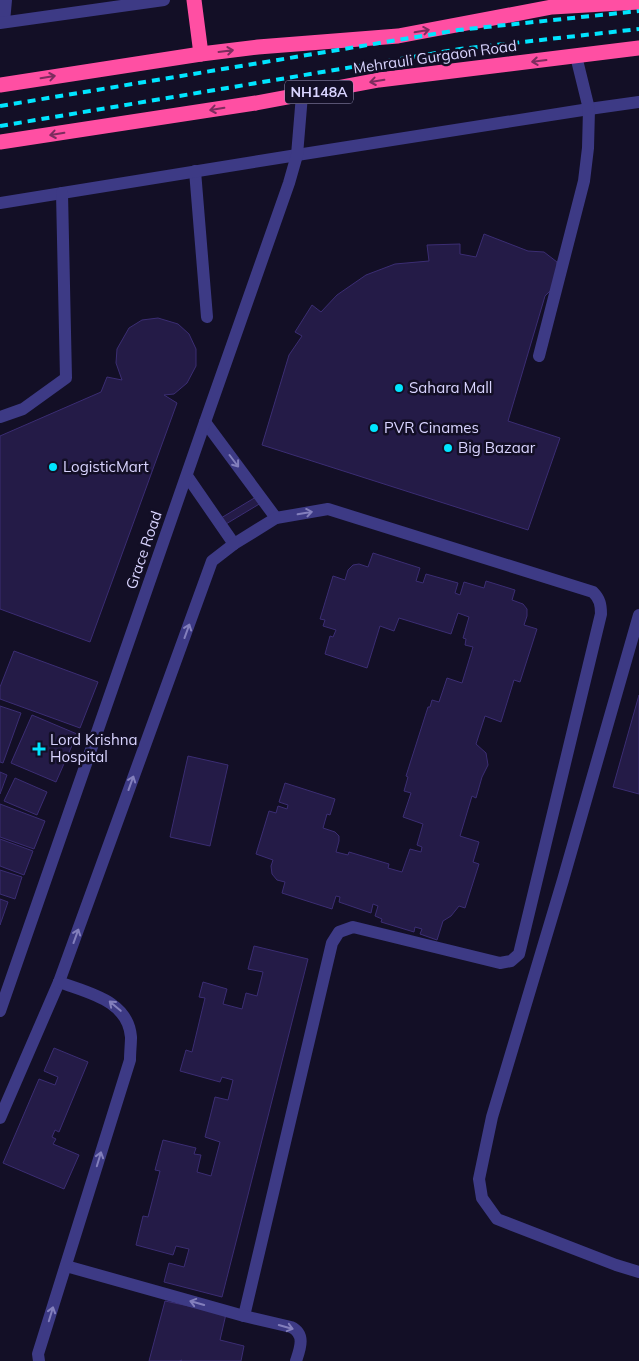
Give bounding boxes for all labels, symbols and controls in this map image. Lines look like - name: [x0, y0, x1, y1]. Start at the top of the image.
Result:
- one-way arrow: [414, 26, 430, 36]
- street label: Mehrauli Gurgaon Road: [352, 36, 518, 77]
- one-way arrow: [218, 46, 234, 56]
- one-way arrow: [531, 56, 547, 66]
- one-way arrow: [40, 72, 56, 82]
- one-way arrow: [370, 76, 386, 86]
- road number: NH148A: [285, 80, 353, 104]
- one-way arrow: [210, 105, 226, 115]
- one-way arrow: [49, 129, 65, 139]
- place label: Sahara Mall: [409, 378, 492, 397]
- marker: Sahara Mall: [393, 382, 405, 394]
- place label: PVR Cinames: [384, 418, 479, 437]
- marker: PVR Cinames: [368, 422, 380, 434]
- place label: Big Bazaar: [458, 438, 536, 457]
- marker: Big Bazaar: [442, 442, 454, 454]
- one-way arrow: [228, 454, 239, 467]
- place label: LogisticMart: [63, 457, 149, 476]
- marker: LogisticMart: [47, 461, 59, 473]
- street label: Grace Road: [121, 508, 166, 591]
- one-way arrow: [296, 508, 312, 518]
- one-way arrow: [183, 624, 192, 639]
- place label: Lord Krishna Hospital: [50, 730, 137, 766]
- marker: Lord Krishna Hospital: [32, 742, 46, 756]
- one-way arrow: [127, 776, 137, 792]
- one-way arrow: [72, 929, 81, 944]
- one-way arrow: [109, 1001, 122, 1012]
- one-way arrow: [95, 1152, 105, 1168]
- one-way arrow: [190, 1298, 206, 1307]
- one-way arrow: [46, 1307, 56, 1323]
- one-way arrow: [278, 1322, 294, 1332]

